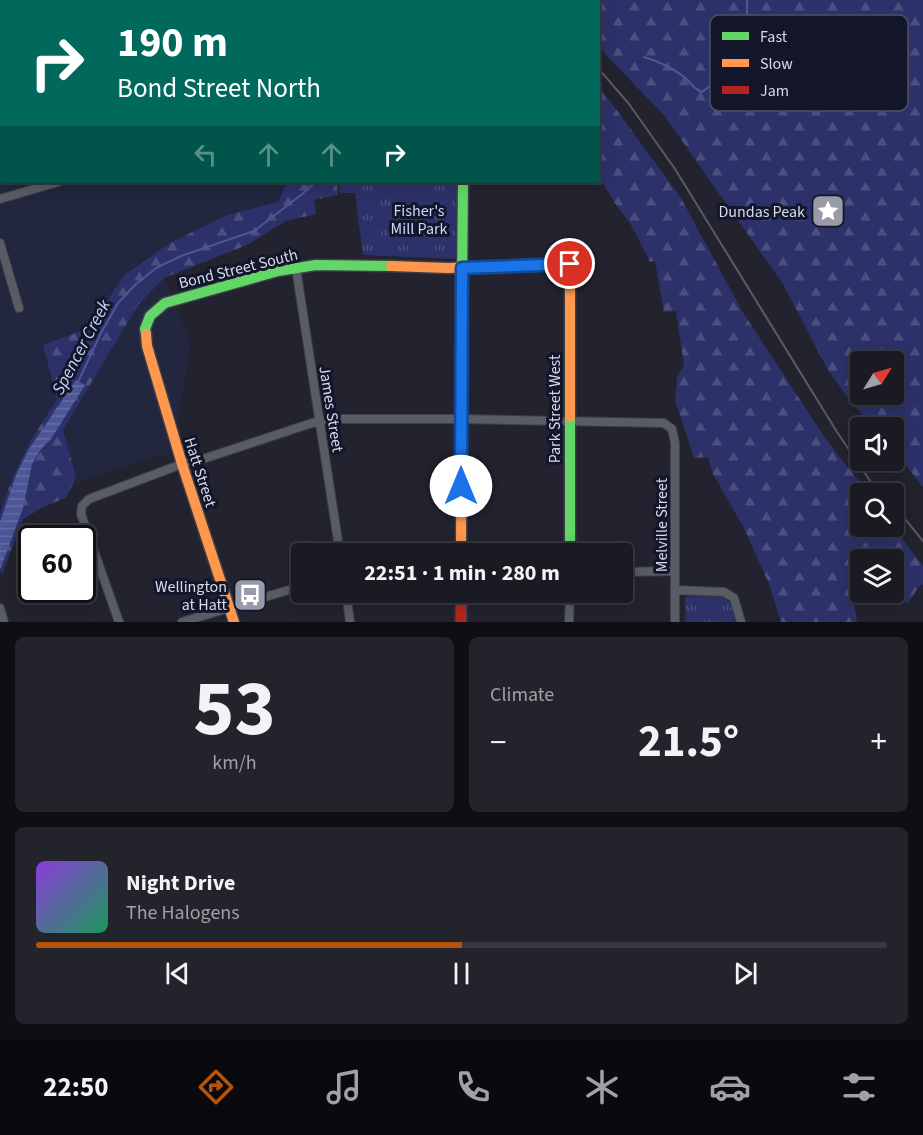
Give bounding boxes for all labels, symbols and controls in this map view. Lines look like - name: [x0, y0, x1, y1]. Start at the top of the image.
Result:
- text: 190 m: [117, 13, 228, 73]
- legend: [710, 15, 908, 111]
- icon: right: [18, 24, 96, 102]
- text: Fast: [760, 26, 788, 48]
- text: Slow: [760, 53, 793, 75]
- text: Bond Street North: [117, 69, 321, 108]
- text: Jam: [760, 80, 789, 102]
- icon: left: [189, 138, 222, 171]
- icon: ahead: [252, 138, 285, 171]
- icon: ahead: [315, 138, 348, 171]
- icon: right: [378, 138, 411, 171]
- place icon: Dundas Peak: [810, 193, 846, 229]
- park label: Fisher's Mill Park: [391, 200, 447, 240]
- place label: Dundas Peak: [718, 201, 805, 223]
- pin: [544, 238, 595, 289]
- street label: Bond Street South: [176, 244, 300, 294]
- icon: arrive: [553, 247, 586, 280]
- water label: Spencer Creek: [46, 295, 117, 399]
- north arrow: [850, 351, 904, 405]
- map controls: [850, 351, 904, 603]
- street label: Park Street West: [544, 354, 566, 463]
- street label: James Street: [313, 365, 349, 454]
- button: sound: [850, 417, 904, 471]
- street label: Hatt Street: [178, 435, 222, 511]
- position arrow: [429, 454, 493, 518]
- street label: Melville Street: [651, 477, 673, 572]
- button: search: [850, 483, 904, 537]
- speed limit sign: 60: [18, 525, 96, 603]
- button: layers: [850, 549, 904, 603]
- text: 22:51 · 1 min · 280 m: [364, 557, 560, 589]
- place label: Wellington at Hatt: [155, 576, 228, 616]
- bus stop icon: Wellington at Hatt: [232, 577, 268, 613]
- text: 53: [193, 654, 276, 765]
- text: Climate: [490, 681, 554, 709]
- text: 21.5°: [638, 710, 739, 774]
- text: −: [490, 719, 506, 766]
- text: +: [871, 719, 887, 766]
- text: km/h: [212, 749, 257, 777]
- text: Night Drive: [126, 867, 235, 899]
- text: The Halogens: [126, 899, 240, 927]
- icon: previous: [161, 957, 194, 990]
- icon: pause: [445, 957, 478, 990]
- icon: next: [729, 957, 762, 990]
- icon: directions: [195, 1066, 237, 1108]
- icon: music: [323, 1066, 365, 1108]
- icon: phone: [452, 1066, 494, 1108]
- icon: climate: [581, 1066, 623, 1108]
- icon: car: [709, 1066, 751, 1108]
- icon: filters: [838, 1066, 880, 1108]
- text: 22:50: [43, 1068, 108, 1107]

